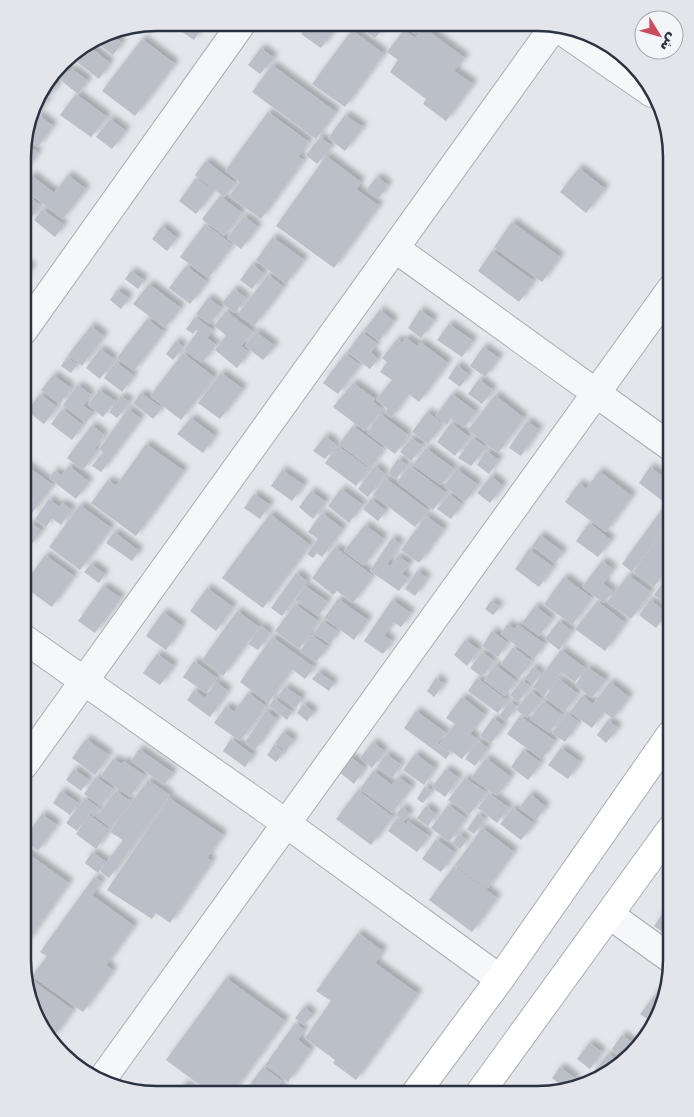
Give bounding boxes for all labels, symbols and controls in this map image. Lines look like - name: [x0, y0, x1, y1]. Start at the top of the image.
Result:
- north arrow: [634, 10, 684, 60]
- text: ش: [657, 30, 682, 55]

